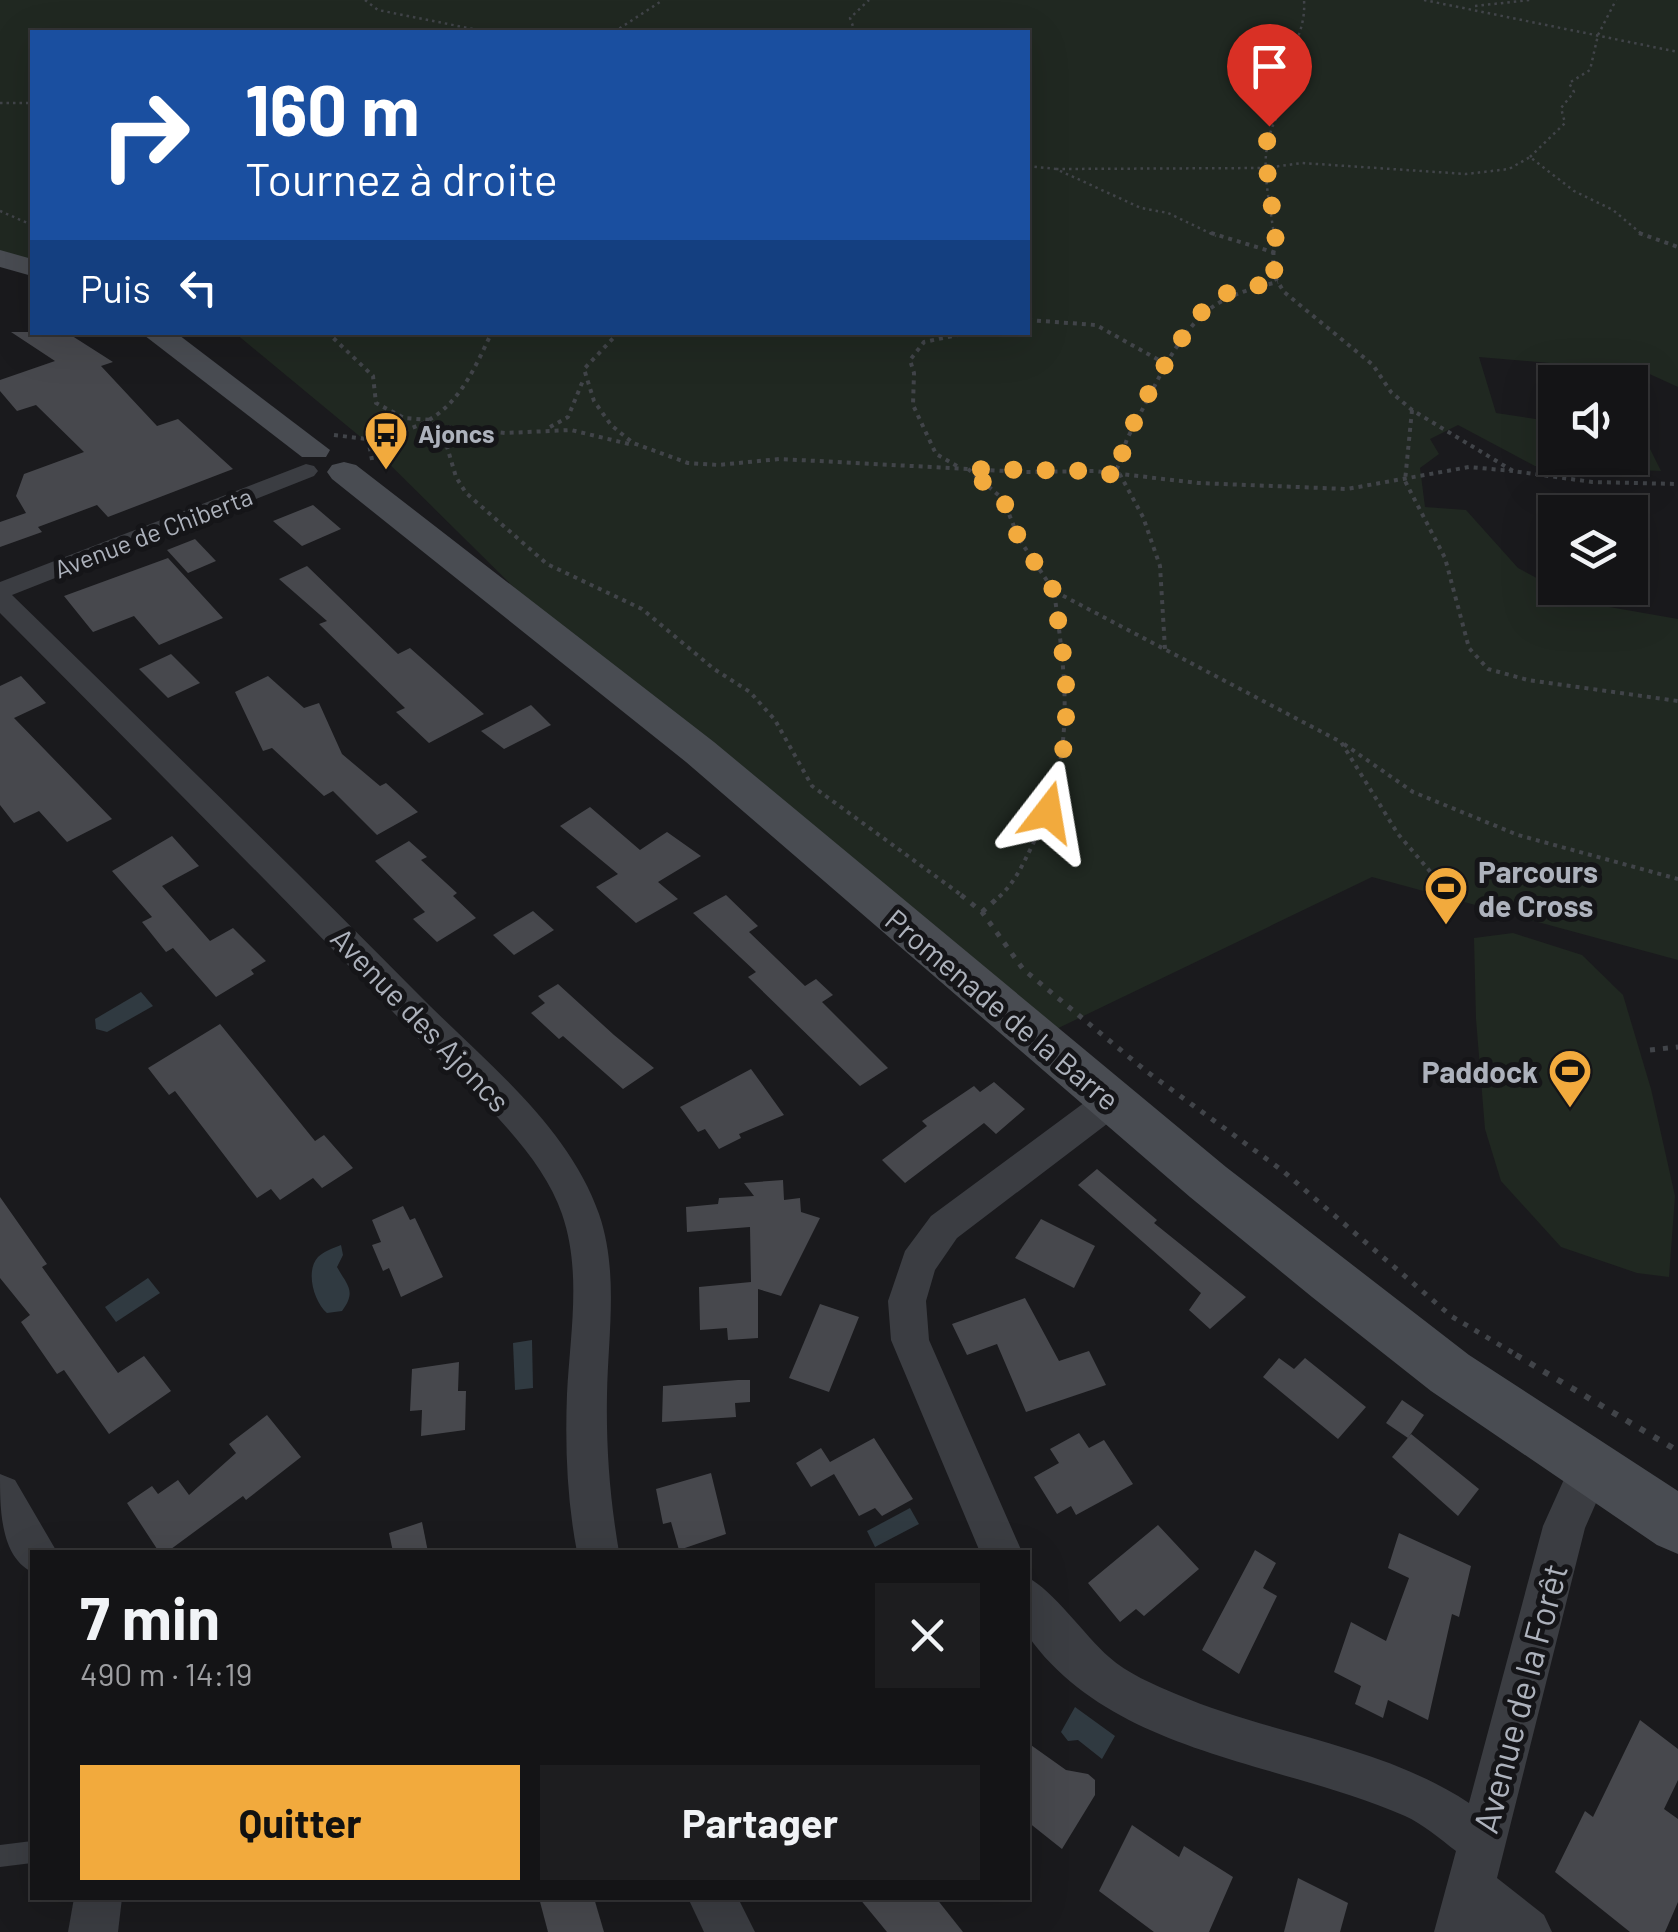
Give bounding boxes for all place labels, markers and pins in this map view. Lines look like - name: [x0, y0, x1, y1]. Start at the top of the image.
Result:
- pin: [1227, 24, 1312, 127]
- bus stop icon: Ajoncs: [363, 410, 409, 471]
- place label: Ajoncs: [418, 418, 495, 448]
- place label: Parcours de Cross: [1478, 853, 1598, 923]
- sports icon: Parcours de Cross: [1423, 865, 1469, 926]
- sports icon: Paddock: [1547, 1048, 1593, 1109]
- place label: Paddock: [1422, 1053, 1538, 1089]

